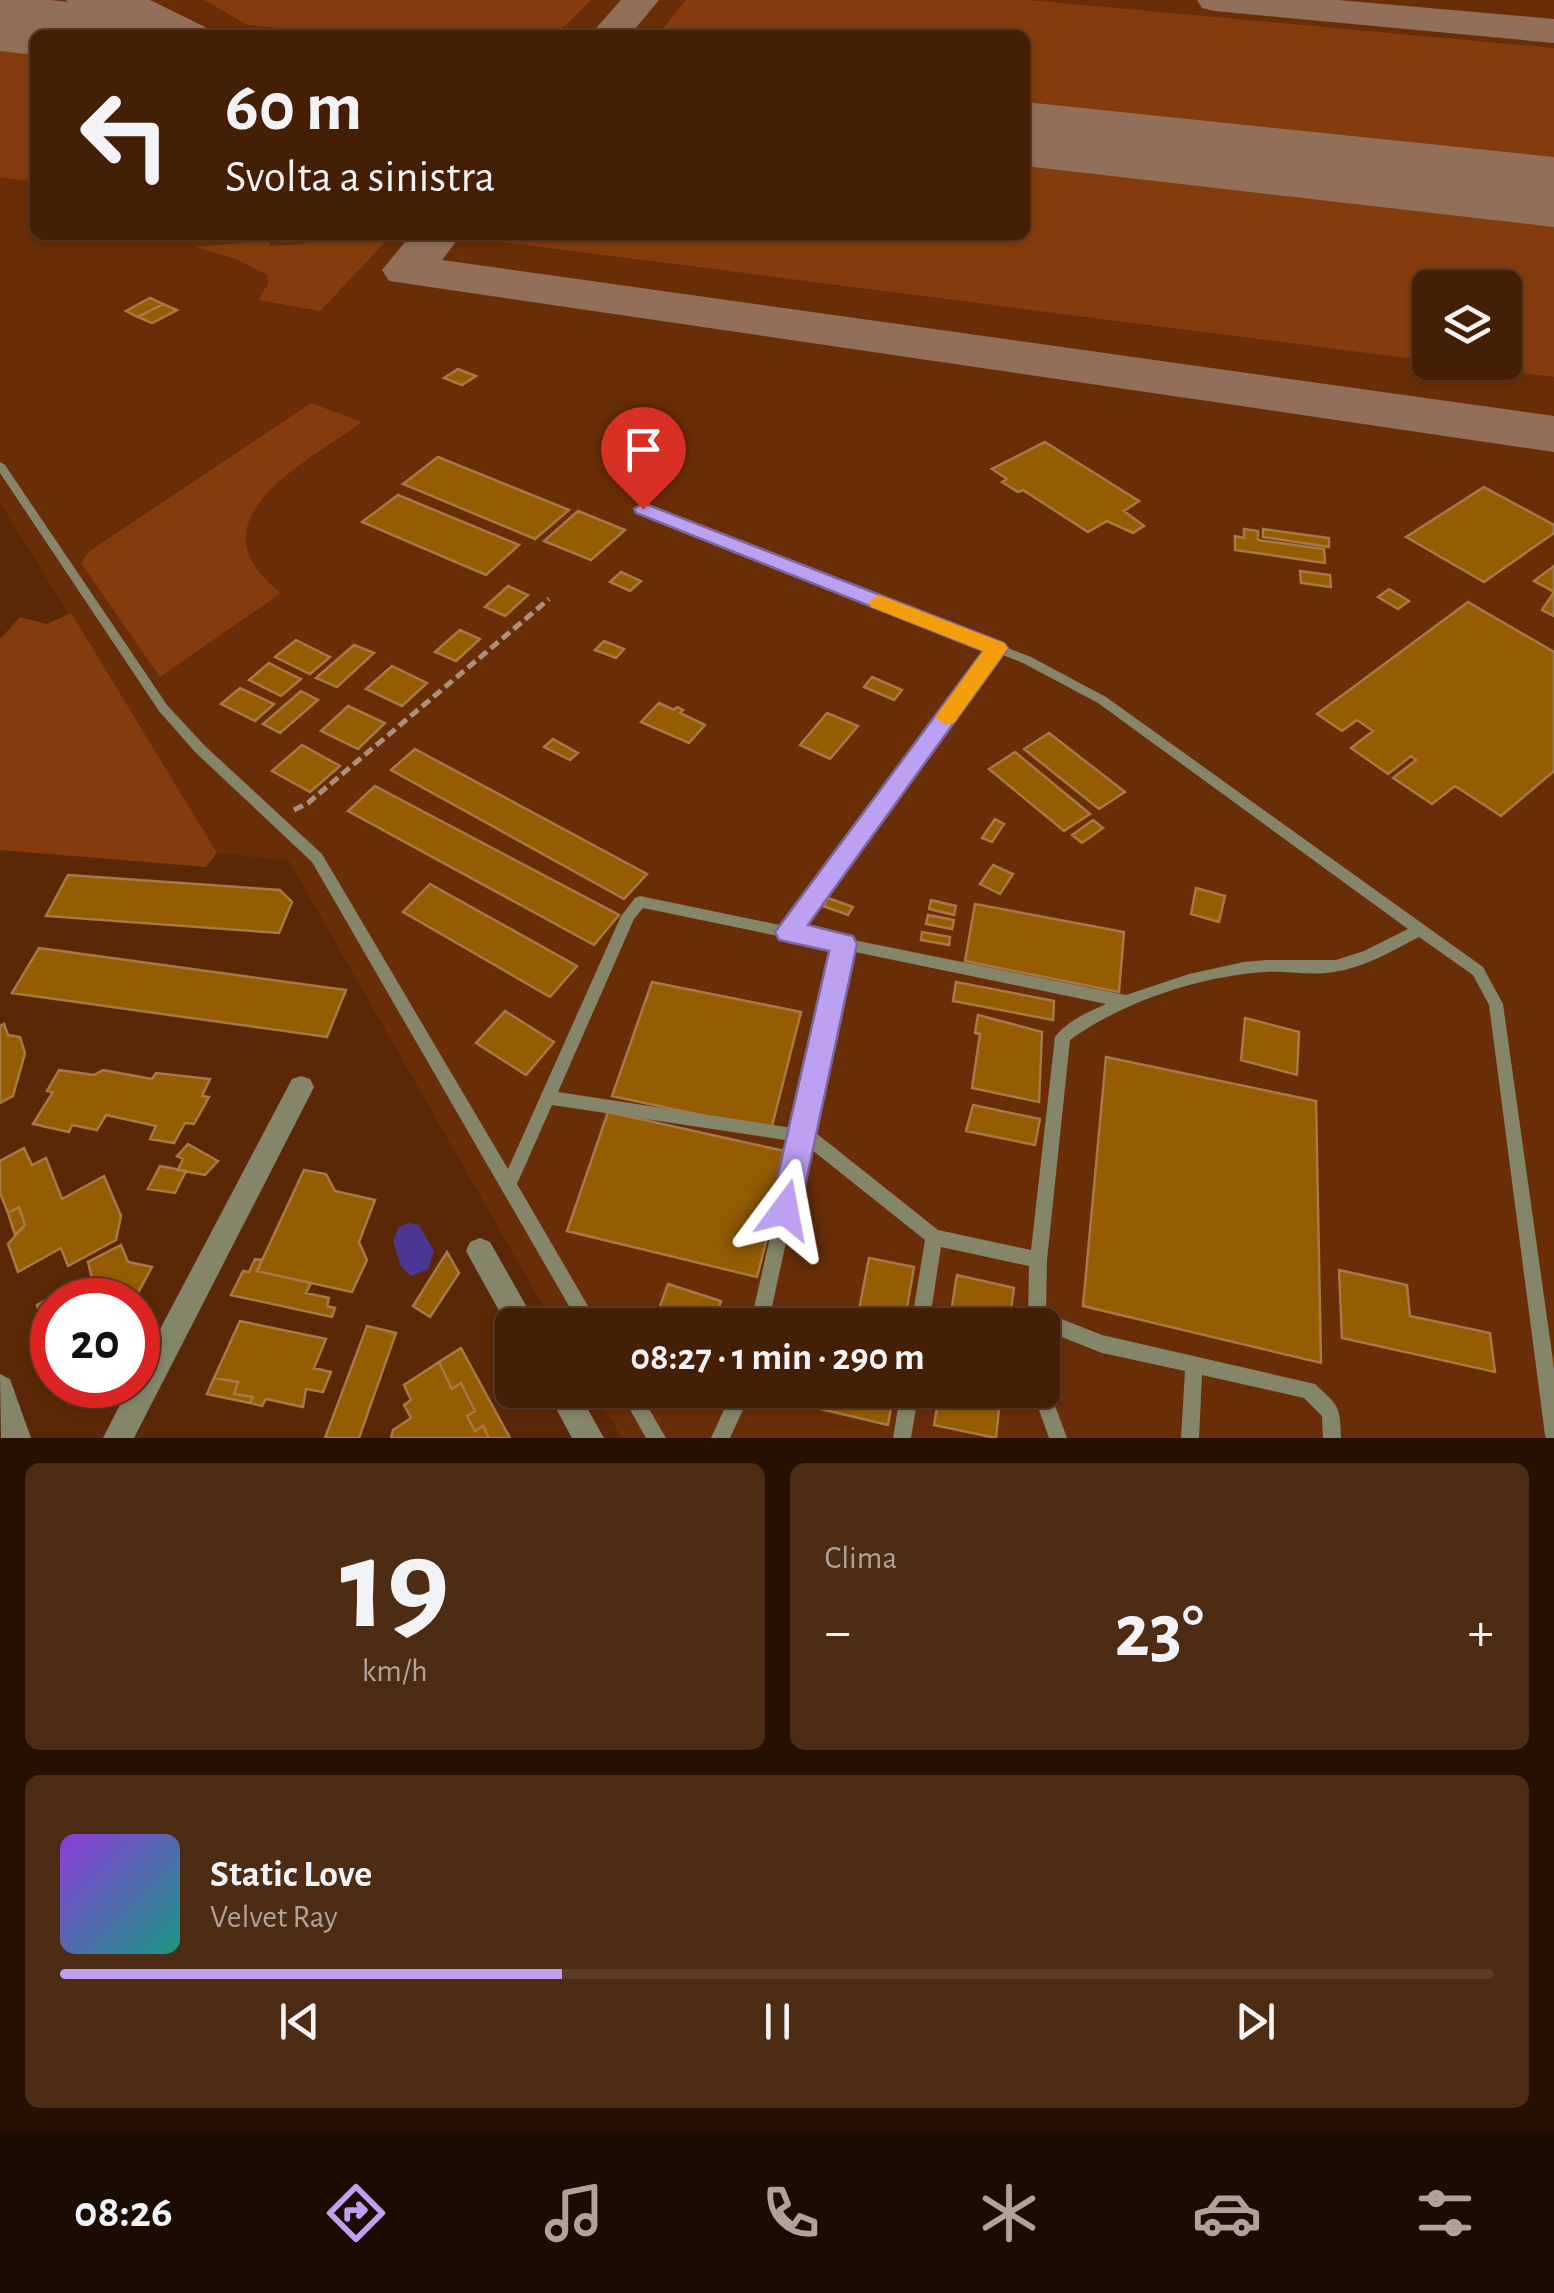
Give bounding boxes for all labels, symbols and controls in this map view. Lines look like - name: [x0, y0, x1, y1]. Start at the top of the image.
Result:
- icon: left: [60, 70, 190, 200]
- text: 60 m: [225, 73, 362, 143]
- text: Svolta a sinistra: [225, 155, 495, 200]
- map controls: [1412, 270, 1522, 380]
- button: layers: [1412, 270, 1522, 380]
- pin: [601, 407, 686, 510]
- icon: arrive: [616, 422, 671, 477]
- position arrow: [733, 1158, 837, 1262]
- speed limit sign: 20: [30, 1278, 160, 1408]
- text: 08:27 · 1 min · 290 m: [630, 1339, 925, 1377]
- text: 19: [340, 1522, 450, 1652]
- text: Clima: [825, 1542, 897, 1574]
- text: 23°: [1114, 1595, 1204, 1670]
- text: −: [825, 1605, 851, 1660]
- text: +: [1468, 1605, 1494, 1660]
- text: km/h: [362, 1655, 428, 1687]
- text: Static Love: [210, 1856, 372, 1894]
- text: Velvet Ray: [210, 1901, 338, 1933]
- icon: previous: [272, 1994, 327, 2049]
- icon: pause: [750, 1994, 805, 2049]
- icon: next: [1228, 1994, 1283, 2049]
- icon: directions: [321, 2178, 391, 2248]
- icon: music: [539, 2178, 609, 2248]
- icon: phone: [756, 2178, 826, 2248]
- icon: climate: [974, 2178, 1044, 2248]
- icon: car: [1192, 2178, 1262, 2248]
- icon: filters: [1410, 2178, 1480, 2248]
- text: 08:26: [74, 2190, 173, 2235]

